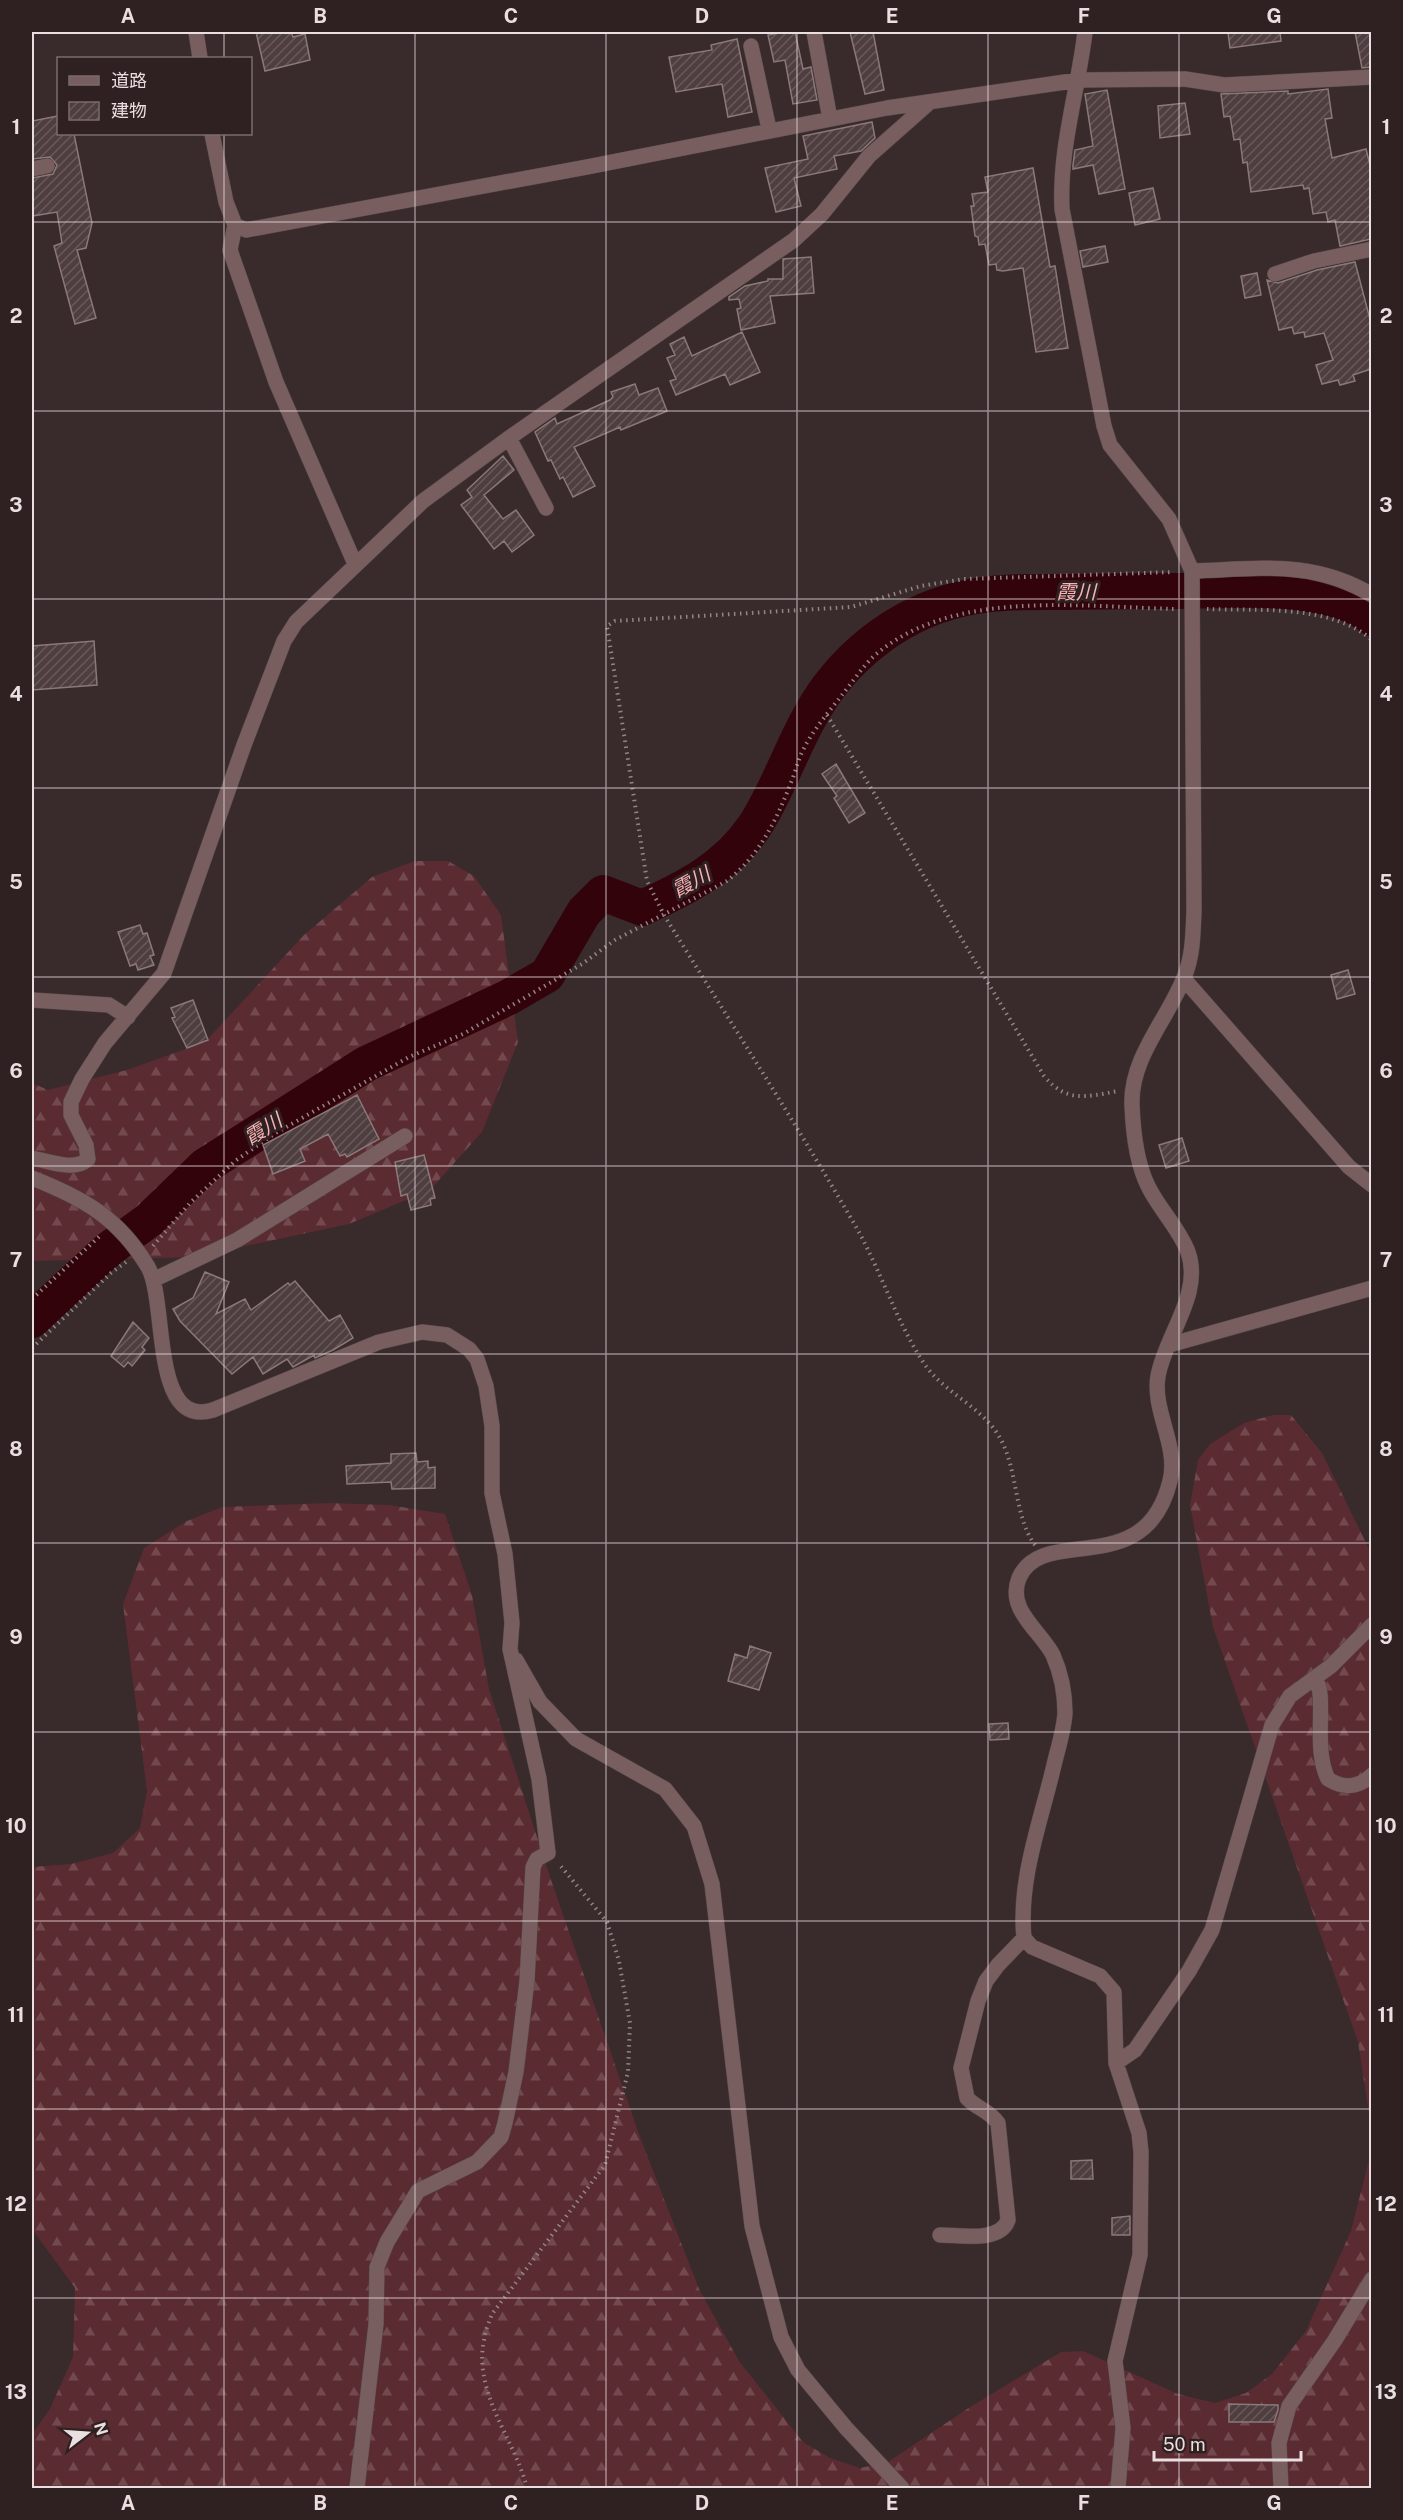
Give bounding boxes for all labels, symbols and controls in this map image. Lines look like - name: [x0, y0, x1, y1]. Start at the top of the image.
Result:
- text: A: [121, 4, 135, 28]
- text: B: [313, 4, 327, 28]
- text: C: [504, 4, 518, 28]
- text: D: [695, 4, 709, 28]
- text: E: [886, 4, 898, 28]
- text: F: [1078, 4, 1090, 28]
- text: G: [1266, 4, 1282, 28]
- legend: [57, 57, 252, 135]
- text: 道路: [111, 70, 147, 91]
- text: 建物: [111, 100, 147, 121]
- text: 1: [12, 115, 20, 139]
- text: 1: [1382, 115, 1390, 139]
- text: 2: [10, 304, 22, 328]
- text: 2: [1380, 304, 1392, 328]
- text: 3: [9, 493, 23, 517]
- text: 3: [1379, 493, 1393, 517]
- water label: 霞川: [1056, 580, 1098, 604]
- text: 4: [9, 682, 23, 706]
- text: 4: [1379, 682, 1393, 706]
- water label: 霞川: [668, 861, 716, 902]
- text: 5: [9, 870, 23, 894]
- text: 5: [1379, 870, 1393, 894]
- text: 6: [9, 1059, 23, 1083]
- text: 6: [1379, 1059, 1393, 1083]
- water label: 霞川: [240, 1107, 288, 1150]
- text: 7: [10, 1248, 22, 1272]
- text: 7: [1380, 1248, 1392, 1272]
- text: 8: [9, 1437, 23, 1461]
- text: 8: [1379, 1437, 1393, 1461]
- text: 9: [9, 1625, 23, 1649]
- text: 9: [1379, 1625, 1393, 1649]
- text: 10: [5, 1814, 27, 1838]
- text: 10: [1375, 1814, 1397, 1838]
- text: 11: [7, 2003, 25, 2027]
- text: 11: [1377, 2003, 1395, 2027]
- text: 12: [5, 2192, 27, 2216]
- text: 12: [1375, 2192, 1397, 2216]
- text: 13: [5, 2380, 27, 2404]
- text: 13: [1375, 2380, 1397, 2404]
- north arrow: [57, 2403, 117, 2463]
- text: N: [90, 2420, 112, 2438]
- scale bar: [1154, 2424, 1301, 2462]
- text: 50 m: [1163, 2434, 1206, 2455]
- text: A: [121, 2491, 135, 2515]
- text: B: [313, 2491, 327, 2515]
- text: C: [504, 2491, 518, 2515]
- text: D: [695, 2491, 709, 2515]
- text: E: [886, 2491, 898, 2515]
- text: F: [1078, 2491, 1090, 2515]
- text: G: [1266, 2491, 1282, 2515]

